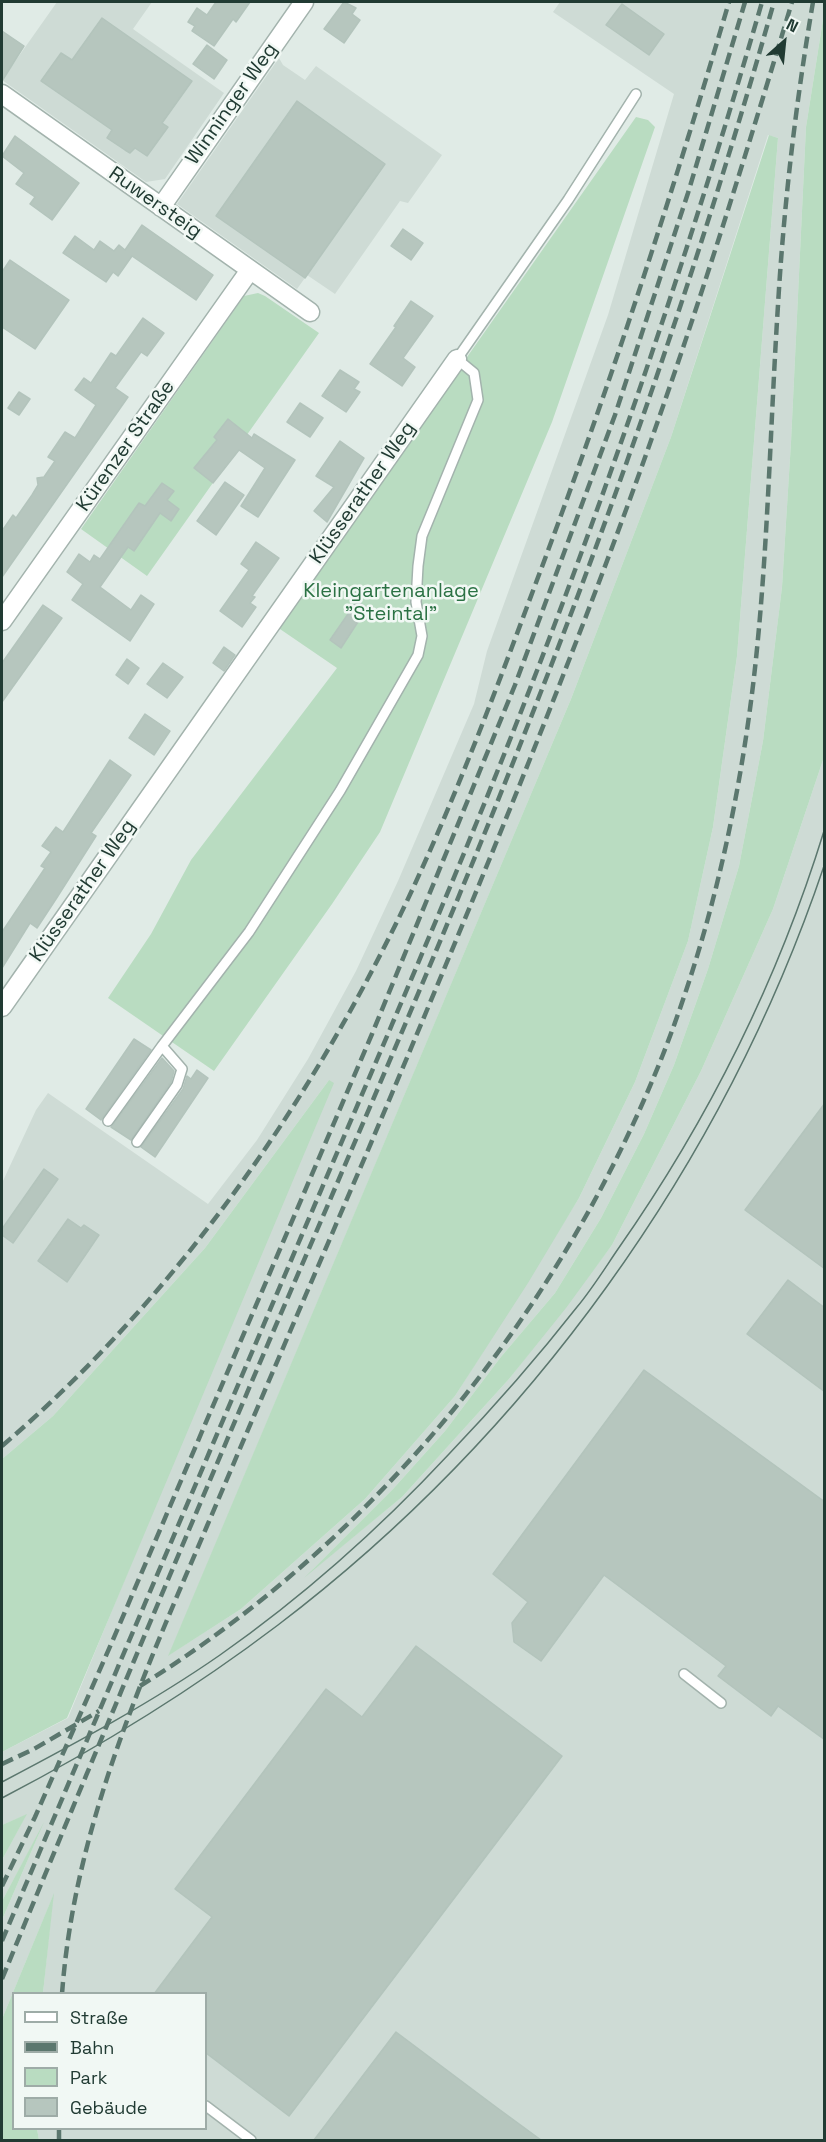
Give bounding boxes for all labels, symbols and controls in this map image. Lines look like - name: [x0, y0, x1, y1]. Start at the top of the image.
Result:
- north arrow: [754, 12, 814, 72]
- text: N: [783, 14, 802, 37]
- street label: Winninger Weg: [181, 38, 283, 170]
- street label: Ruwersteig: [104, 162, 206, 244]
- street label: Kürenzer Straße: [72, 376, 180, 516]
- street label: Klüsserather Weg: [305, 417, 421, 569]
- park label: Kleingartenanlage "Steintal": [303, 580, 479, 627]
- street label: Klüsserather Weg: [25, 815, 141, 967]
- legend: [12, 1992, 207, 2130]
- text: Straße: [70, 2006, 128, 2029]
- text: Bahn: [70, 2036, 114, 2059]
- text: Park: [70, 2066, 107, 2089]
- text: Gebäude: [70, 2096, 148, 2119]

